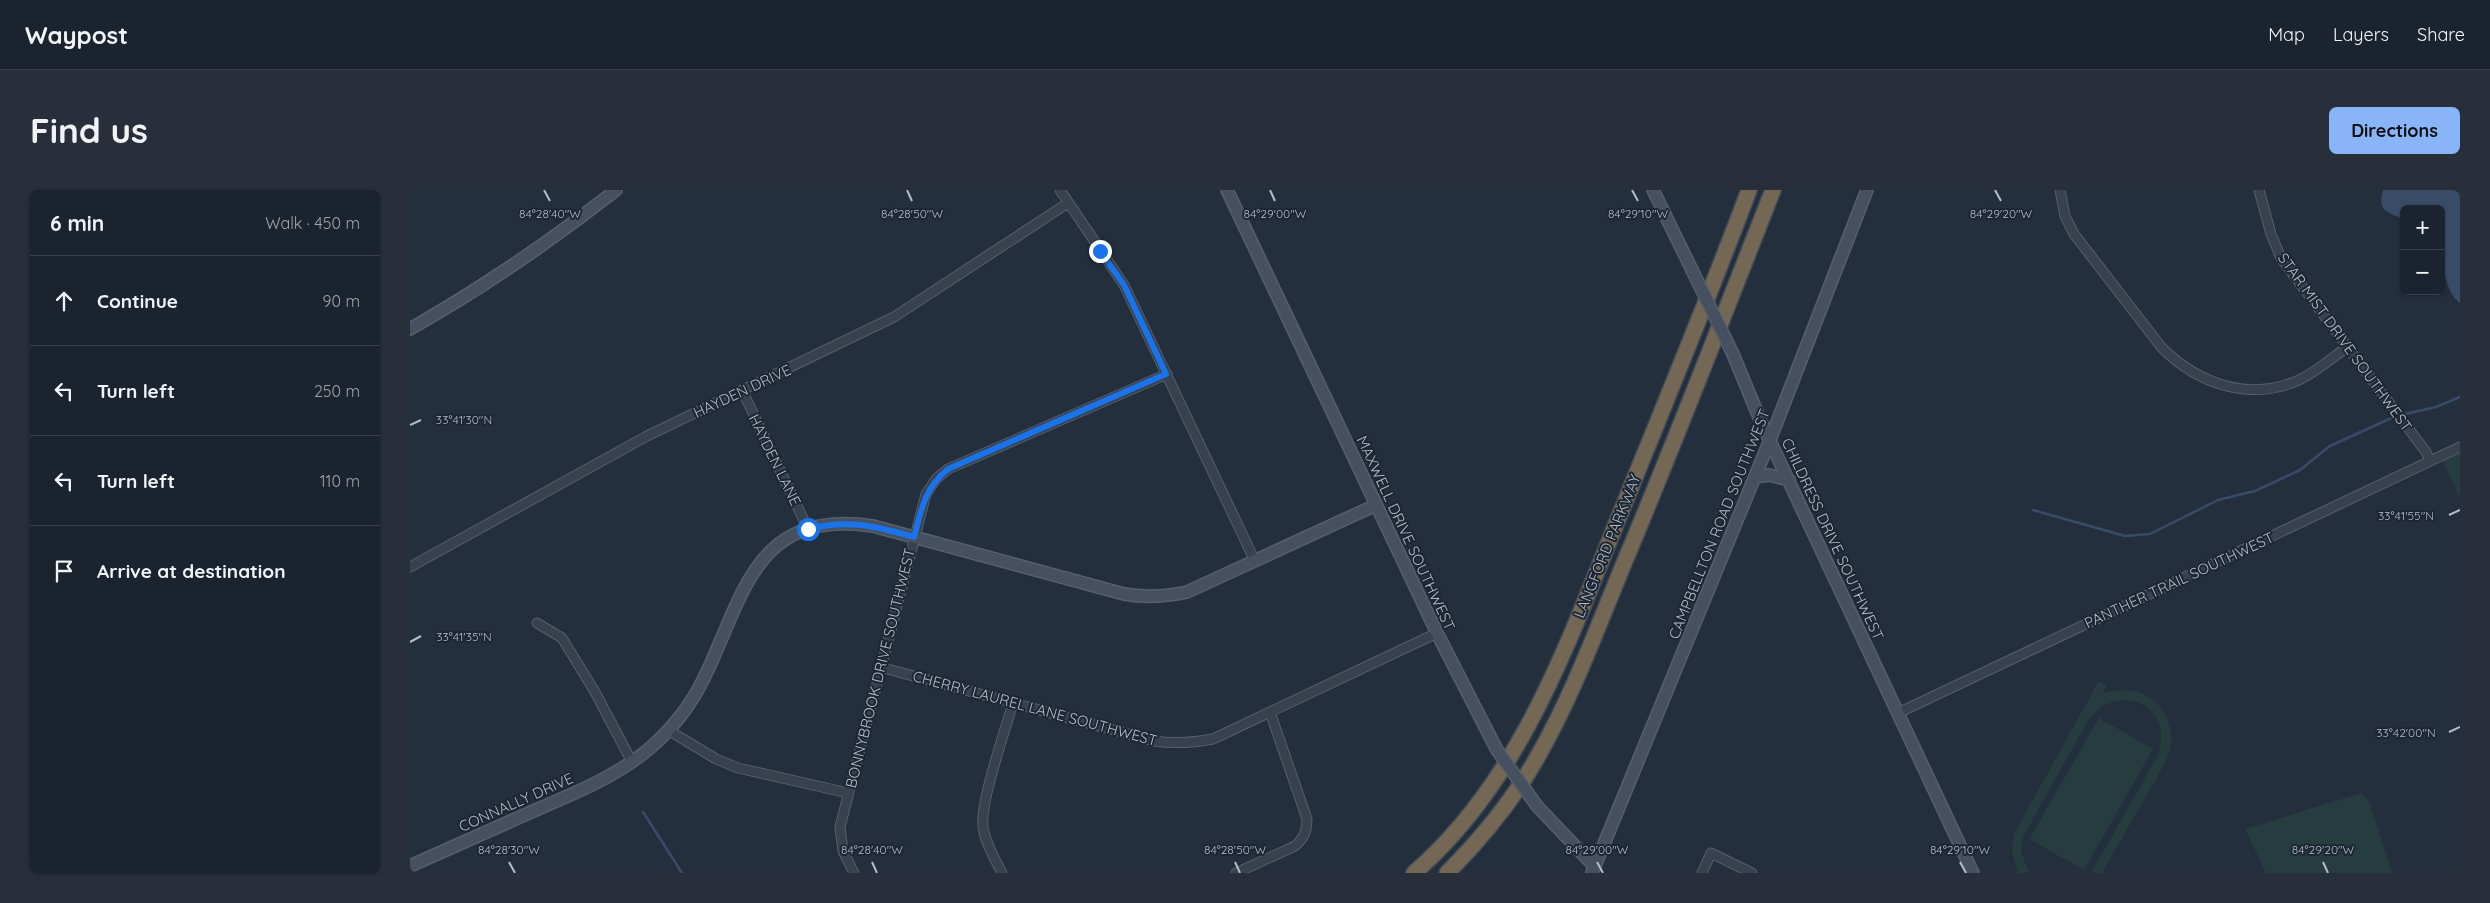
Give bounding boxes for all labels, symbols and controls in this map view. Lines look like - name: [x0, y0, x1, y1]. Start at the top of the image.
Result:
- text: Waypost: [25, 20, 128, 50]
- text: Map: [2268, 23, 2305, 46]
- text: Layers: [2333, 23, 2389, 46]
- text: Share: [2417, 23, 2465, 46]
- button: Directions: [2329, 107, 2460, 154]
- text: Find us: [30, 108, 148, 152]
- map controls: [2400, 205, 2445, 295]
- button: +: [2400, 205, 2445, 250]
- text: 84°28'40"W: [519, 206, 581, 221]
- text: 84°28'50"W: [881, 206, 943, 221]
- text: 84°29'00"W: [1244, 206, 1307, 221]
- text: 84°29'10"W: [1608, 206, 1669, 221]
- text: 84°29'20"W: [1970, 206, 2033, 221]
- text: 6 min: [50, 210, 104, 236]
- text: Walk · 450 m: [265, 213, 360, 233]
- route end: [1089, 240, 1112, 263]
- street label: STAR MIST DRIVE SOUTHWEST: [2274, 249, 2416, 435]
- button: −: [2400, 250, 2445, 295]
- icon: ahead: [50, 287, 78, 315]
- text: Continue: [97, 289, 178, 313]
- text: 90 m: [323, 291, 360, 311]
- street label: HAYDEN DRIVE: [690, 360, 794, 422]
- icon: left: [50, 377, 78, 405]
- text: Turn left: [97, 379, 175, 403]
- text: 250 m: [314, 381, 360, 401]
- street label: CAMPBELLTON ROAD SOUTHWEST: [1664, 406, 1774, 642]
- street label: HAYDEN LANE: [745, 411, 805, 509]
- text: 33°41'30"N: [436, 412, 492, 427]
- street label: MAXWELL DRIVE SOUTHWEST: [1353, 433, 1459, 633]
- street label: CHILDRESS DRIVE SOUTHWEST: [1778, 435, 1888, 643]
- icon: left: [50, 467, 78, 495]
- text: Turn left: [97, 469, 175, 493]
- text: 110 m: [320, 471, 360, 491]
- street label: LANGFORD PARKWAY: [1569, 471, 1645, 621]
- text: 33°41'55"N: [2378, 508, 2434, 523]
- route start: [797, 518, 820, 541]
- street label: PANTHER TRAIL SOUTHWEST: [2081, 528, 2277, 632]
- street label: BONNYBROOK DRIVE SOUTHWEST: [841, 546, 919, 790]
- icon: arrive: [50, 557, 78, 585]
- text: Arrive at destination: [97, 559, 286, 583]
- text: 33°41'35"N: [436, 629, 492, 644]
- street label: CHERRY LAUREL LANE SOUTHWEST: [911, 666, 1159, 750]
- text: 33°42'00"N: [2376, 725, 2436, 740]
- street label: CONNALLY DRIVE: [456, 768, 576, 836]
- text: 84°28'30"W: [478, 842, 540, 857]
- text: 84°28'40"W: [841, 842, 903, 857]
- text: 84°28'50"W: [1204, 842, 1266, 857]
- text: 84°29'00"W: [1566, 842, 1629, 857]
- text: 84°29'10"W: [1930, 842, 1991, 857]
- text: 84°29'20"W: [2292, 842, 2355, 857]

